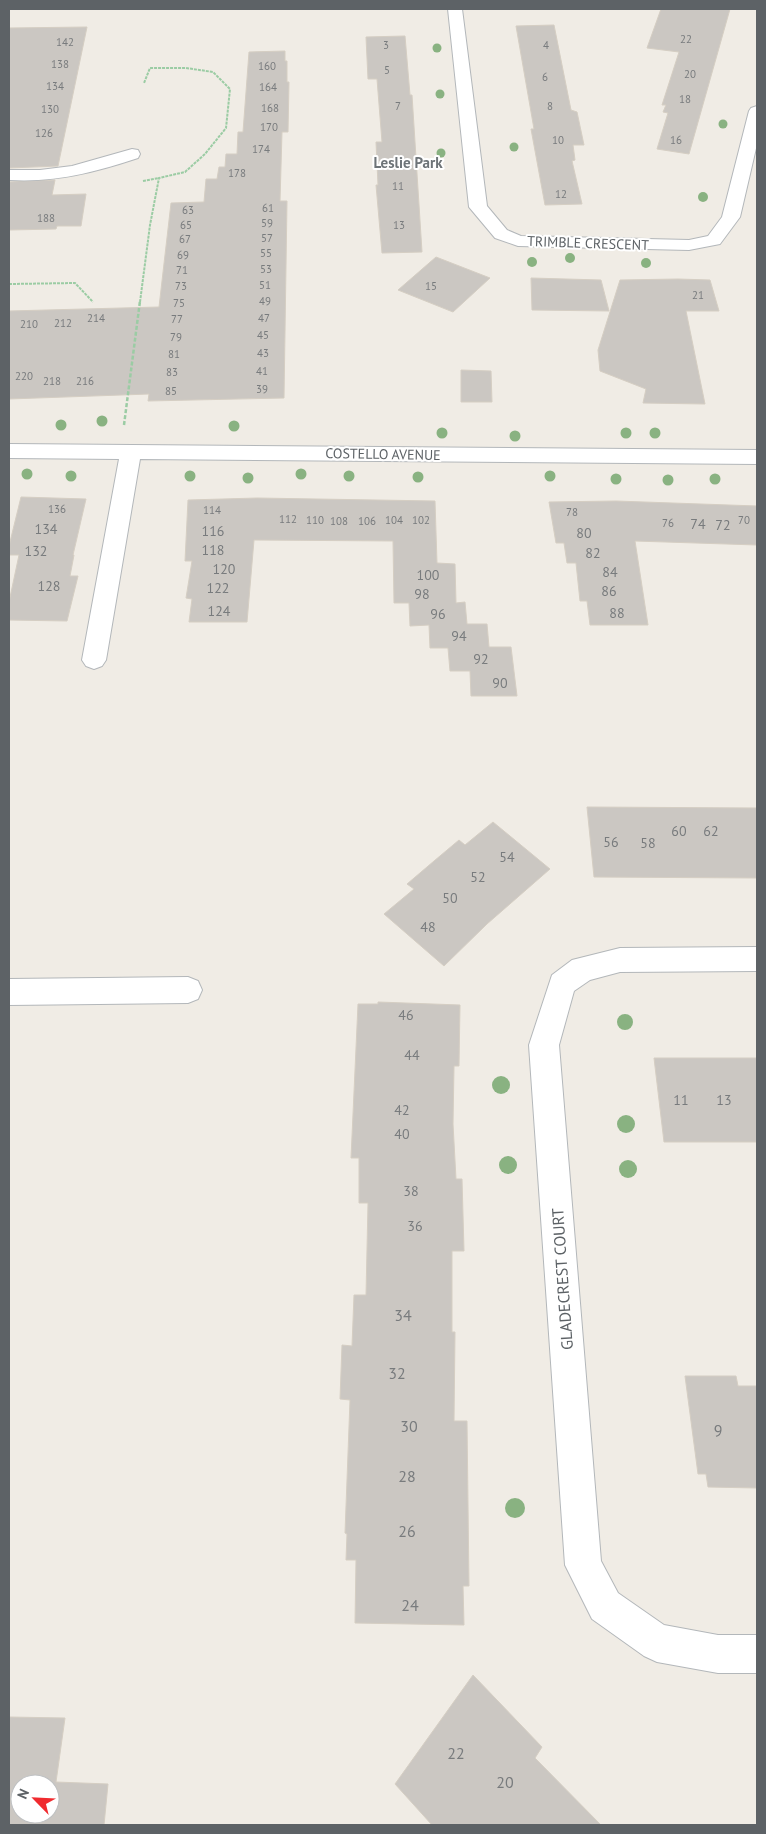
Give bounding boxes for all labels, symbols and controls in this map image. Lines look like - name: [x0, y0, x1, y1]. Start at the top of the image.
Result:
- house number: 22: [680, 32, 692, 46]
- house number: 142: [56, 35, 74, 49]
- house number: 3: [383, 38, 389, 52]
- house number: 4: [543, 38, 549, 52]
- house number: 138: [51, 57, 69, 71]
- house number: 160: [258, 59, 276, 73]
- house number: 5: [384, 63, 390, 77]
- house number: 20: [684, 67, 696, 81]
- house number: 6: [542, 70, 548, 84]
- house number: 134: [46, 79, 64, 93]
- house number: 164: [259, 80, 277, 94]
- house number: 18: [679, 92, 691, 106]
- house number: 7: [395, 99, 401, 113]
- house number: 8: [547, 99, 553, 113]
- house number: 168: [261, 101, 279, 115]
- house number: 130: [41, 102, 59, 116]
- house number: 170: [260, 120, 278, 134]
- house number: 126: [35, 126, 53, 140]
- house number: 10: [552, 133, 564, 147]
- house number: 16: [670, 133, 682, 147]
- house number: 174: [252, 142, 270, 156]
- district label: Leslie Park: [373, 153, 443, 172]
- house number: 178: [228, 166, 246, 180]
- house number: 11: [392, 179, 404, 193]
- house number: 12: [555, 187, 567, 201]
- house number: 61: [262, 201, 274, 215]
- house number: 63: [182, 203, 194, 217]
- house number: 188: [37, 211, 55, 225]
- house number: 59: [261, 216, 273, 230]
- house number: 65: [180, 218, 192, 232]
- house number: 13: [393, 218, 405, 232]
- house number: 57: [261, 231, 273, 245]
- house number: 67: [179, 232, 191, 246]
- street label: TRIMBLE CRESCENT: [527, 232, 649, 254]
- house number: 55: [260, 246, 272, 260]
- house number: 69: [177, 248, 189, 262]
- house number: 53: [260, 262, 272, 276]
- house number: 71: [176, 263, 188, 277]
- house number: 51: [259, 278, 271, 292]
- house number: 73: [175, 279, 187, 293]
- house number: 15: [425, 279, 437, 293]
- house number: 21: [692, 288, 704, 302]
- house number: 49: [259, 294, 271, 308]
- house number: 75: [173, 296, 185, 310]
- house number: 214: [87, 311, 105, 325]
- house number: 47: [258, 311, 270, 325]
- house number: 77: [171, 312, 183, 326]
- house number: 212: [54, 316, 72, 330]
- house number: 210: [20, 317, 38, 331]
- house number: 45: [257, 328, 269, 342]
- house number: 79: [170, 330, 182, 344]
- house number: 43: [257, 346, 269, 360]
- house number: 81: [168, 347, 180, 361]
- house number: 41: [256, 364, 268, 378]
- house number: 83: [166, 365, 178, 379]
- house number: 220: [15, 369, 33, 383]
- house number: 218: [43, 374, 61, 388]
- house number: 216: [76, 374, 94, 388]
- house number: 39: [256, 382, 268, 396]
- house number: 85: [165, 384, 177, 398]
- street label: COSTELLO AVENUE: [325, 444, 441, 464]
- house number: 136: [48, 502, 66, 516]
- house number: 114: [203, 503, 221, 517]
- house number: 78: [566, 505, 578, 519]
- house number: 112: [279, 512, 297, 526]
- house number: 110: [306, 513, 324, 527]
- house number: 104: [385, 513, 403, 527]
- house number: 102: [412, 513, 430, 527]
- house number: 70: [738, 513, 750, 527]
- house number: 108: [330, 514, 348, 528]
- house number: 106: [358, 514, 376, 528]
- house number: 74: [690, 515, 706, 533]
- house number: 76: [662, 516, 674, 530]
- house number: 72: [715, 516, 731, 534]
- house number: 134: [35, 520, 58, 538]
- house number: 116: [202, 522, 224, 540]
- house number: 80: [576, 524, 592, 542]
- house number: 118: [202, 541, 224, 559]
- house number: 132: [25, 542, 47, 560]
- house number: 82: [585, 544, 601, 562]
- house number: 120: [213, 560, 236, 578]
- house number: 84: [602, 563, 618, 581]
- house number: 100: [417, 566, 440, 584]
- house number: 128: [38, 577, 60, 595]
- house number: 122: [207, 579, 229, 597]
- house number: 86: [601, 582, 617, 600]
- house number: 98: [414, 585, 430, 603]
- house number: 124: [208, 602, 231, 620]
- house number: 88: [609, 604, 625, 622]
- house number: 96: [430, 605, 446, 623]
- house number: 94: [451, 627, 467, 645]
- house number: 92: [473, 650, 489, 668]
- house number: 90: [492, 674, 508, 692]
- house number: 60: [671, 822, 687, 840]
- house number: 62: [703, 822, 719, 840]
- house number: 56: [603, 833, 619, 851]
- house number: 58: [640, 834, 656, 852]
- house number: 54: [499, 848, 515, 866]
- house number: 52: [470, 868, 486, 886]
- house number: 50: [442, 889, 458, 907]
- house number: 48: [420, 918, 436, 936]
- house number: 46: [398, 1006, 414, 1024]
- house number: 44: [404, 1046, 420, 1064]
- house number: 11: [673, 1091, 689, 1109]
- house number: 13: [716, 1091, 732, 1109]
- house number: 42: [394, 1101, 410, 1119]
- house number: 40: [394, 1125, 410, 1143]
- house number: 38: [403, 1182, 419, 1200]
- street label: GLADECREST COURT: [547, 1207, 577, 1351]
- house number: 36: [407, 1217, 423, 1235]
- house number: 34: [394, 1305, 412, 1325]
- house number: 32: [388, 1363, 406, 1383]
- house number: 30: [400, 1416, 418, 1436]
- house number: 9: [714, 1420, 722, 1440]
- house number: 28: [398, 1466, 416, 1486]
- house number: 26: [398, 1521, 416, 1541]
- house number: 24: [401, 1595, 419, 1615]
- house number: 22: [447, 1743, 465, 1763]
- house number: 20: [496, 1772, 514, 1792]
- north arrow: [10, 1774, 60, 1824]
- text: N: [13, 1786, 33, 1802]

